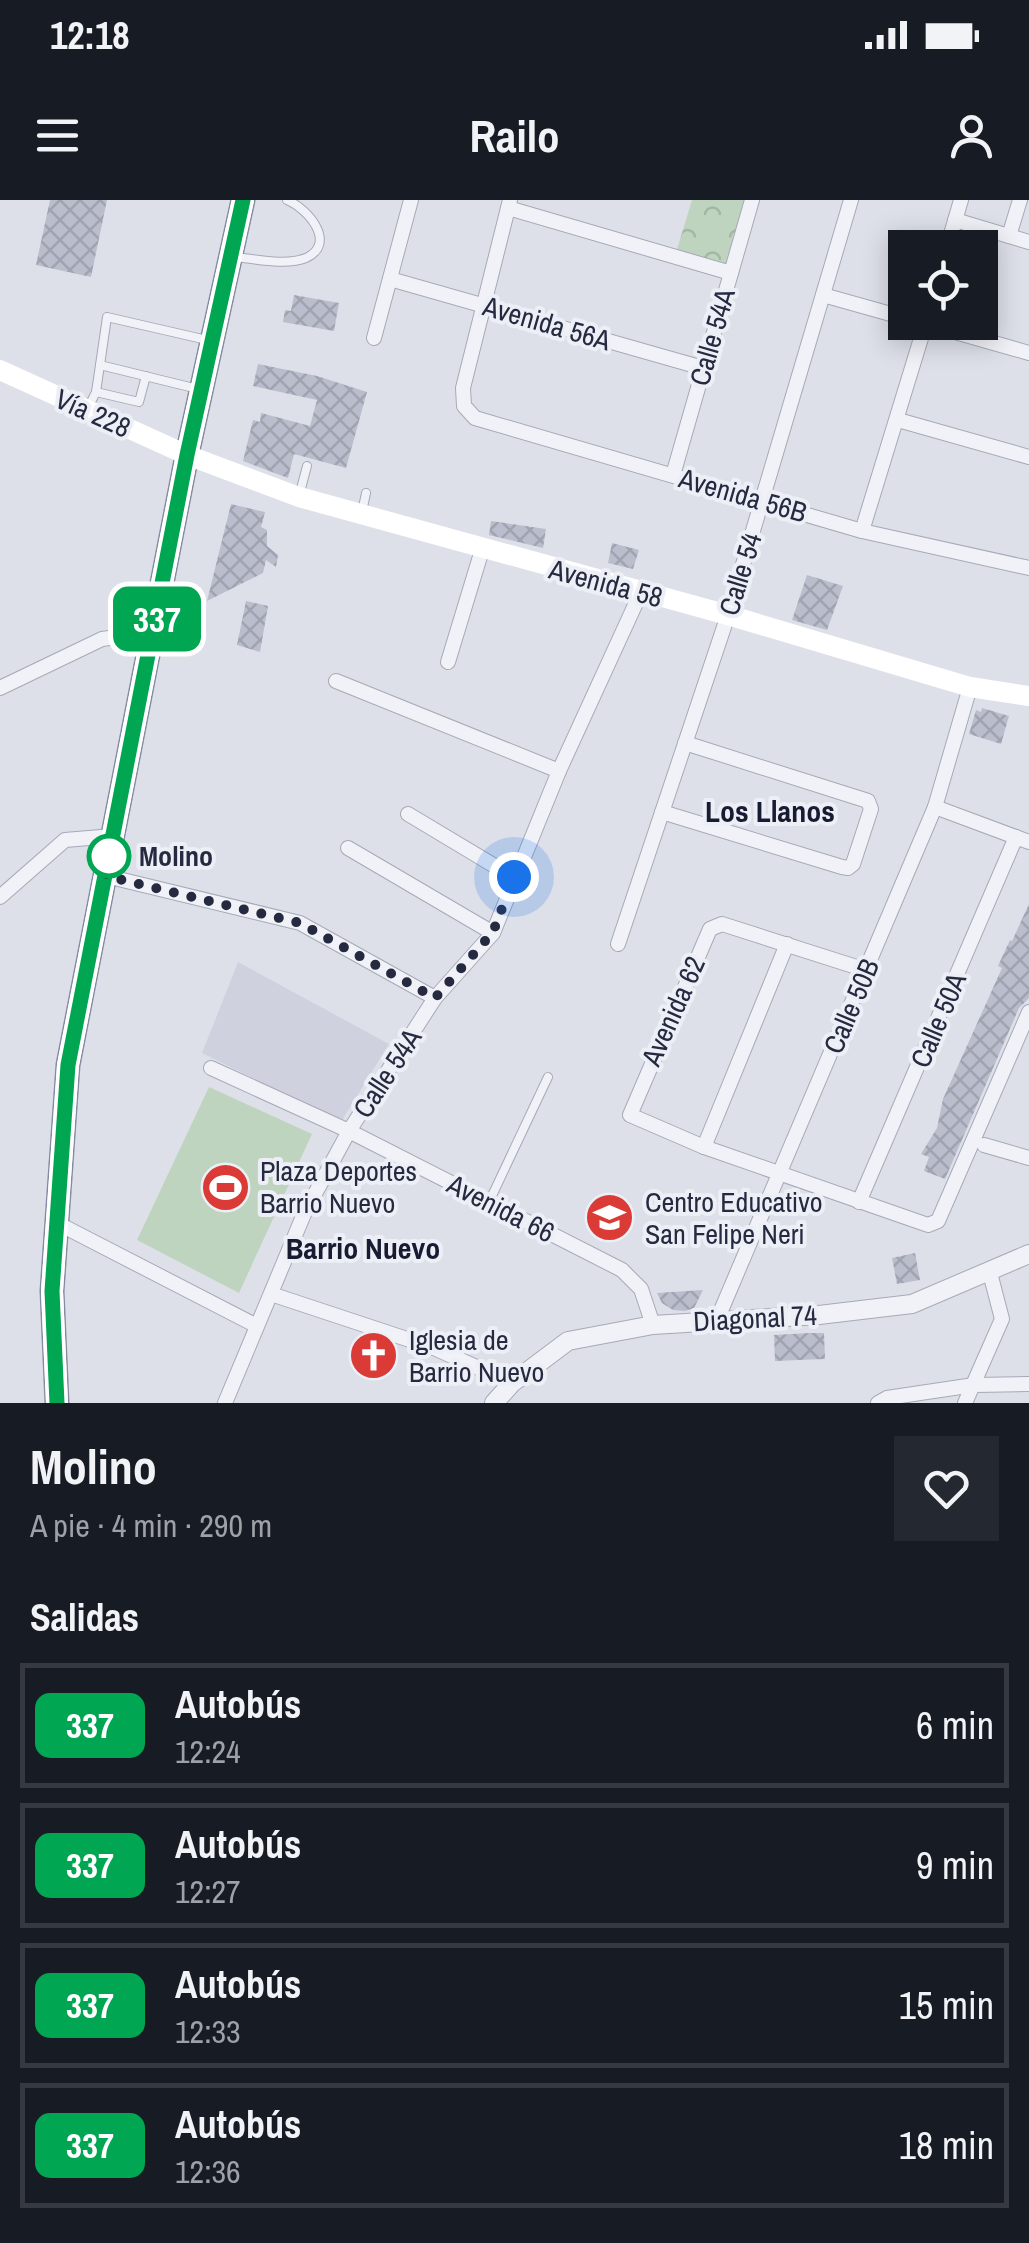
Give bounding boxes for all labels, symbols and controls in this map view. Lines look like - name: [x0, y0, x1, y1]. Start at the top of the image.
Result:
- text: 12:18: [50, 10, 130, 61]
- text: Railo: [469, 105, 560, 166]
- icon: menu: [30, 108, 85, 163]
- icon: person: [944, 108, 999, 163]
- map controls: [888, 230, 998, 340]
- button: locate: [888, 230, 998, 340]
- street label: Calle 54A: [680, 283, 744, 390]
- street label: Avenida 56A: [478, 286, 616, 360]
- street label: Vía 228: [49, 380, 137, 446]
- street label: Avenida 56B: [674, 458, 811, 531]
- street label: Calle 54: [710, 528, 771, 620]
- street label: Avenida 58: [544, 549, 667, 616]
- line badge: 337: [100, 586, 214, 652]
- text: 337: [133, 596, 181, 643]
- district label: Los Llanos: [705, 791, 835, 831]
- marker: Molino: [88, 835, 130, 877]
- place label: Molino: [139, 837, 213, 875]
- your location: [489, 852, 539, 902]
- street label: Avenida 62: [632, 950, 714, 1073]
- street label: Calle 50B: [814, 953, 888, 1059]
- street label: Calle 50A: [901, 966, 975, 1073]
- street label: Calle 54A: [344, 1020, 430, 1125]
- place label: Plaza Deportes Barrio Nuevo: [260, 1152, 417, 1222]
- sports icon: Plaza Deportes Barrio Nuevo: [199, 1161, 251, 1213]
- street label: Avenida 66: [440, 1164, 561, 1251]
- place label: Centro Educativo San Felipe Neri: [645, 1183, 822, 1253]
- school or university icon: Centro Educativo San Felipe Neri: [584, 1192, 636, 1244]
- district label: Barrio Nuevo: [286, 1228, 440, 1268]
- street label: Diagonal 74: [692, 1296, 818, 1340]
- place label: Iglesia de Barrio Nuevo: [409, 1321, 544, 1391]
- church icon: Iglesia de Barrio Nuevo: [348, 1330, 400, 1382]
- text: Molino: [30, 1434, 157, 1499]
- button: heart: [894, 1436, 999, 1541]
- text: A pie · 4 min · 290 m: [30, 1504, 272, 1547]
- text: Salidas: [30, 1592, 139, 1643]
- text: Autobús: [175, 1679, 301, 1730]
- text: 6 min: [916, 1700, 994, 1751]
- text: 337: [66, 1702, 114, 1749]
- text: 12:24: [175, 1730, 241, 1773]
- text: Autobús: [175, 1819, 301, 1870]
- text: 9 min: [916, 1840, 994, 1891]
- text: 337: [66, 1842, 114, 1889]
- text: 12:27: [175, 1870, 241, 1913]
- text: Autobús: [175, 1959, 301, 2010]
- text: 15 min: [899, 1980, 994, 2031]
- text: 337: [66, 1982, 114, 2029]
- text: 12:33: [175, 2010, 241, 2053]
- text: Autobús: [175, 2099, 301, 2150]
- text: 18 min: [899, 2120, 994, 2171]
- text: 337: [66, 2122, 114, 2169]
- text: 12:36: [175, 2150, 241, 2193]

